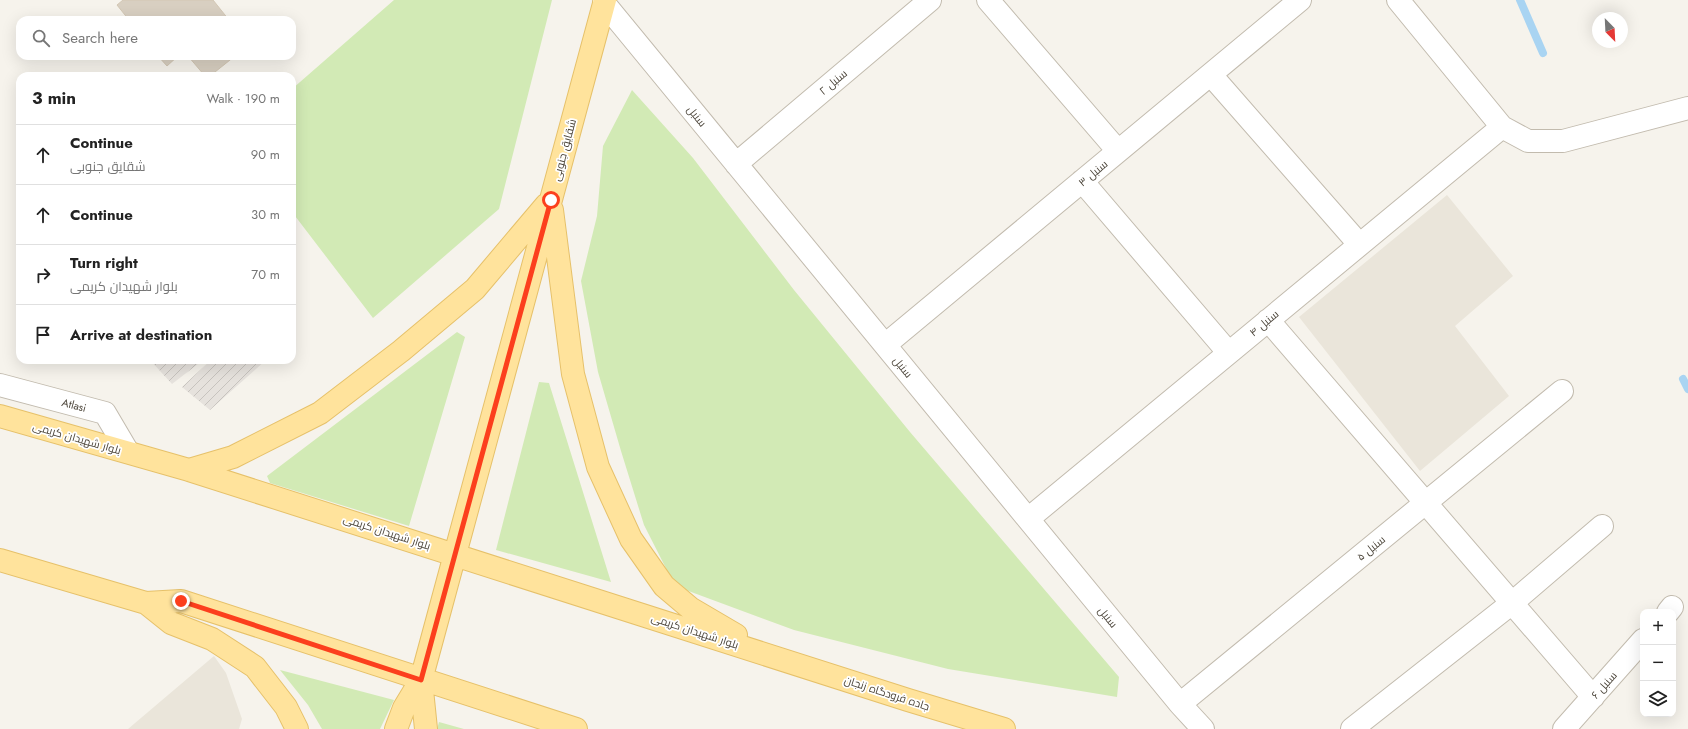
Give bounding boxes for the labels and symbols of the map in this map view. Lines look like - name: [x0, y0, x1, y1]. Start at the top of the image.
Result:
- north arrow: [1592, 12, 1628, 48]
- street label: سنبل ۲: [815, 65, 851, 99]
- street label: سنبل: [683, 102, 711, 130]
- street label: شقایق جنوبی: [548, 117, 580, 183]
- street label: سنبل ۳: [1075, 156, 1111, 190]
- route start: [542, 191, 560, 209]
- street label: سنبل ۴: [1246, 306, 1282, 340]
- street label: سنبل: [889, 353, 917, 381]
- street label: Atlasi: [60, 394, 88, 416]
- street label: بلوار شهیدان کریمی: [31, 418, 123, 458]
- street label: بلوار شهیدان کریمی: [341, 510, 433, 554]
- street label: سنبل ۵: [1353, 532, 1389, 564]
- route end: [172, 592, 190, 610]
- street label: سنبل: [1094, 603, 1122, 631]
- street label: بلوار شهیدان کریمی: [649, 609, 741, 653]
- street label: سنبل ۶: [1587, 668, 1621, 702]
- street label: جاده فرودگاه زنجان: [842, 672, 932, 714]

